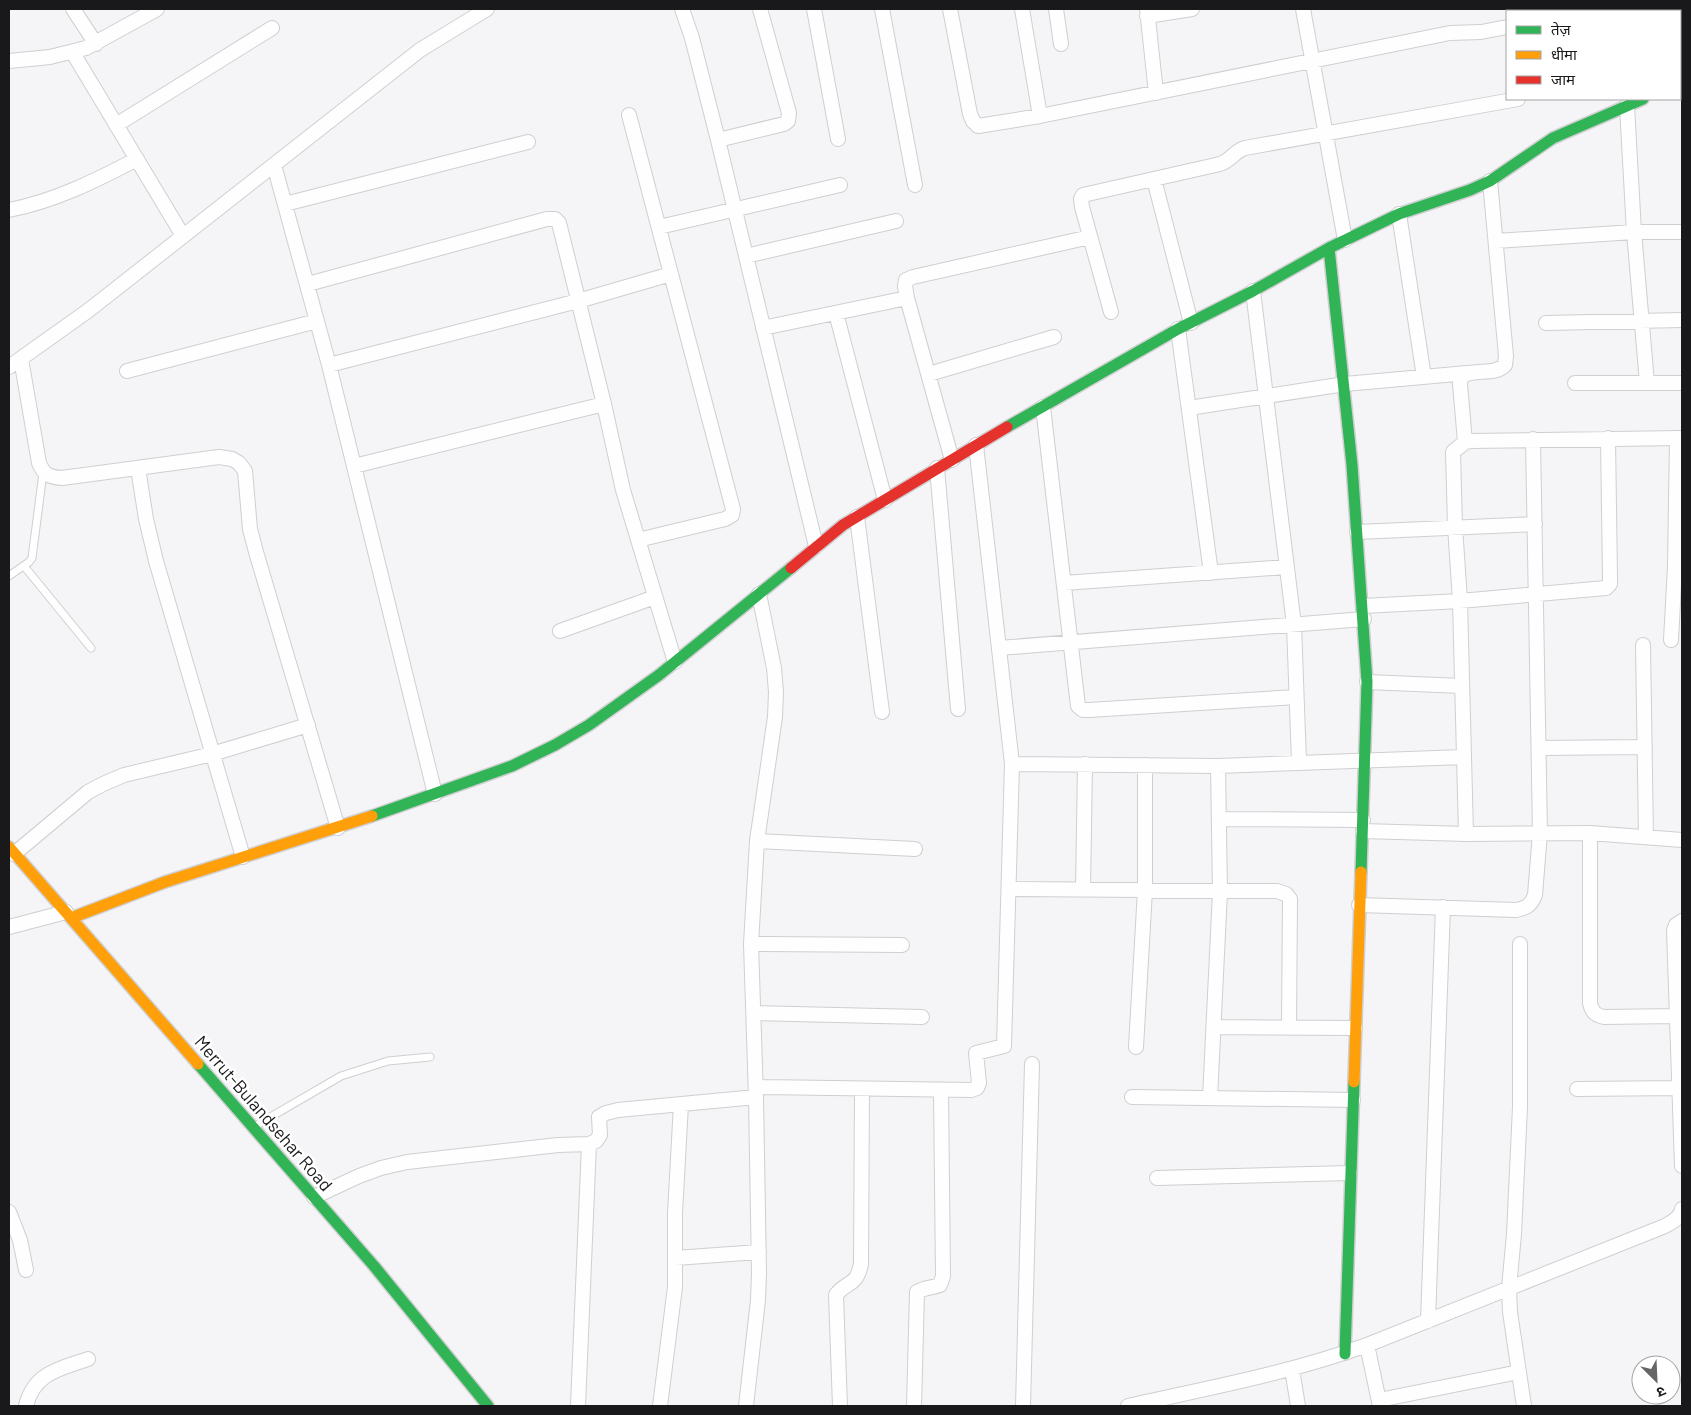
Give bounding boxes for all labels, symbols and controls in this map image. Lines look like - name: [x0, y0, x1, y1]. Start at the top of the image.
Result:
- legend: [1506, 10, 1681, 100]
- text: तेज़: [1551, 20, 1572, 38]
- text: धीमा: [1551, 45, 1578, 63]
- text: जाम: [1551, 70, 1576, 88]
- street label: Merrut-Bulandsehar Road: [190, 1031, 338, 1195]
- north arrow: [1631, 1355, 1681, 1405]
- text: उ: [1654, 1383, 1669, 1402]

